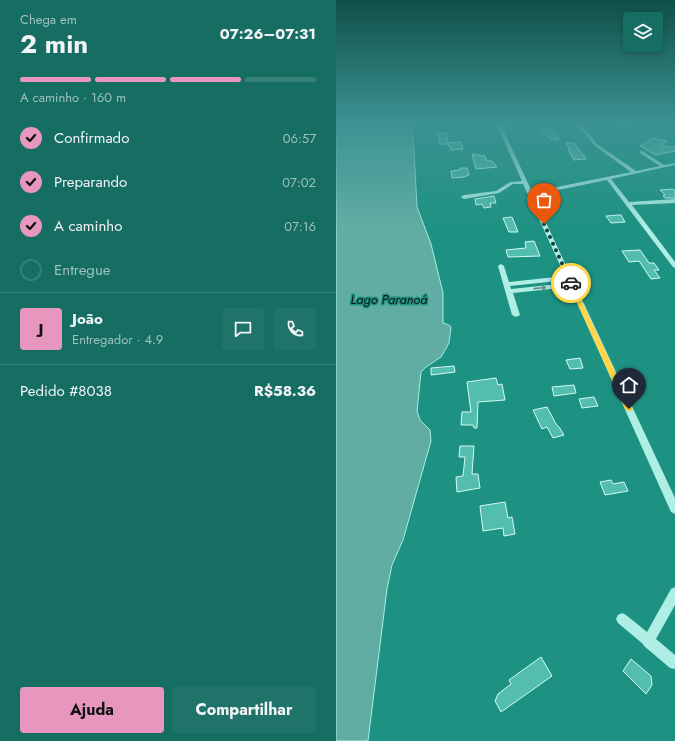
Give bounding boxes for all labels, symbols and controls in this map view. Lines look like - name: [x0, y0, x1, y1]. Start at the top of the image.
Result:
- text: Chega em: [20, 10, 77, 29]
- map controls: [623, 12, 663, 52]
- button: layers: [623, 12, 663, 52]
- text: 07:26–07:31: [220, 23, 316, 45]
- text: 2 min: [20, 25, 88, 63]
- text: A caminho · 160 m: [20, 88, 126, 107]
- icon: check: [20, 127, 42, 149]
- text: Confirmado: [54, 127, 129, 149]
- text: 06:57: [283, 129, 316, 148]
- icon: check: [20, 171, 42, 193]
- text: Preparando: [54, 171, 127, 193]
- text: 07:02: [282, 173, 316, 192]
- pin: [527, 183, 561, 224]
- icon: bag: [533, 189, 555, 211]
- icon: check: [20, 215, 42, 237]
- text: A caminho: [54, 215, 122, 237]
- text: 07:16: [284, 217, 316, 236]
- text: Entregue: [54, 259, 111, 281]
- courier: [551, 263, 591, 303]
- icon: car: [560, 272, 582, 294]
- one-way arrow: [533, 284, 546, 292]
- water label: Lago Paranoá: [351, 290, 427, 309]
- text: João: [72, 308, 103, 330]
- button: chat: [222, 308, 264, 350]
- button: phone: [274, 308, 316, 350]
- text: J: [39, 318, 43, 340]
- text: Entregador · 4.9: [72, 330, 163, 349]
- pin: [612, 368, 646, 409]
- icon: home: [618, 374, 640, 396]
- text: Pedido #8038: [20, 380, 112, 402]
- text: R$58.36: [254, 380, 316, 402]
- button: Ajuda: [20, 687, 164, 733]
- button: Compartilhar: [172, 687, 316, 733]

